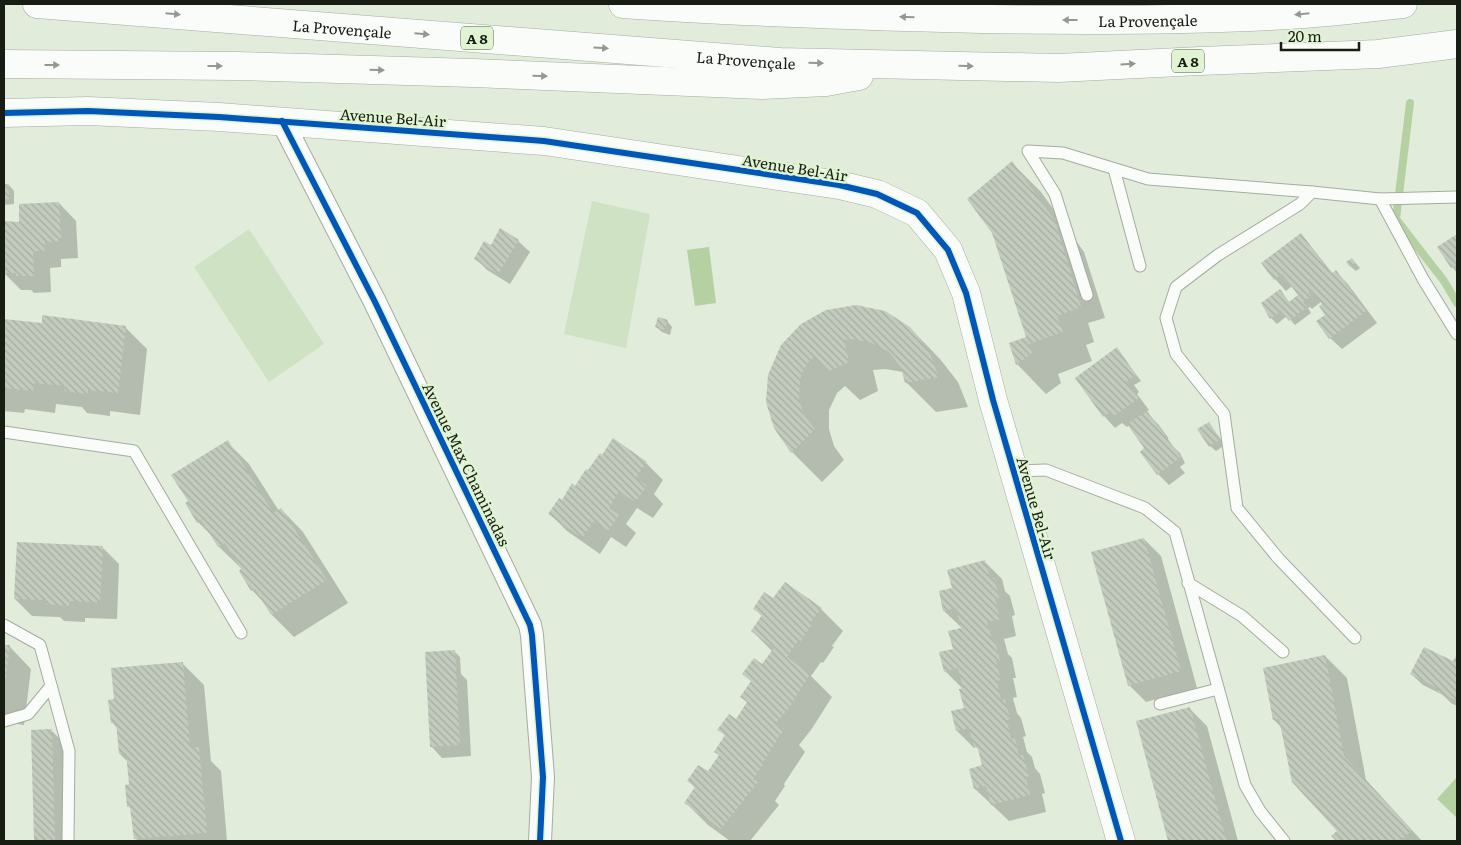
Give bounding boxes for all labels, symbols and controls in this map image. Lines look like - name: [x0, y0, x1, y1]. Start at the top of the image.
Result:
- street label: La Provençale: [1098, 7, 1198, 32]
- one-way arrow: [1294, 10, 1310, 18]
- one-way arrow: [165, 11, 181, 19]
- street label: La Provençale: [292, 12, 393, 43]
- one-way arrow: [899, 13, 915, 21]
- one-way arrow: [1061, 16, 1077, 24]
- scale bar: [1281, 20, 1358, 52]
- text: 20 m: [1288, 24, 1322, 47]
- road number: A 8: [461, 26, 493, 49]
- one-way arrow: [414, 30, 430, 38]
- street label: La Provençale: [695, 44, 796, 74]
- one-way arrow: [594, 45, 610, 53]
- road number: A 8: [1172, 49, 1204, 72]
- one-way arrow: [808, 59, 824, 67]
- one-way arrow: [1121, 60, 1137, 68]
- one-way arrow: [45, 61, 61, 69]
- one-way arrow: [207, 62, 223, 70]
- one-way arrow: [958, 62, 974, 70]
- one-way arrow: [370, 66, 386, 74]
- one-way arrow: [532, 72, 548, 80]
- street label: Avenue Bel-Air: [339, 102, 447, 132]
- street label: Avenue Bel-Air: [741, 147, 849, 187]
- street label: Avenue Max Chaminadas: [417, 378, 517, 550]
- street label: Avenue Bel-Air: [1011, 454, 1063, 562]

